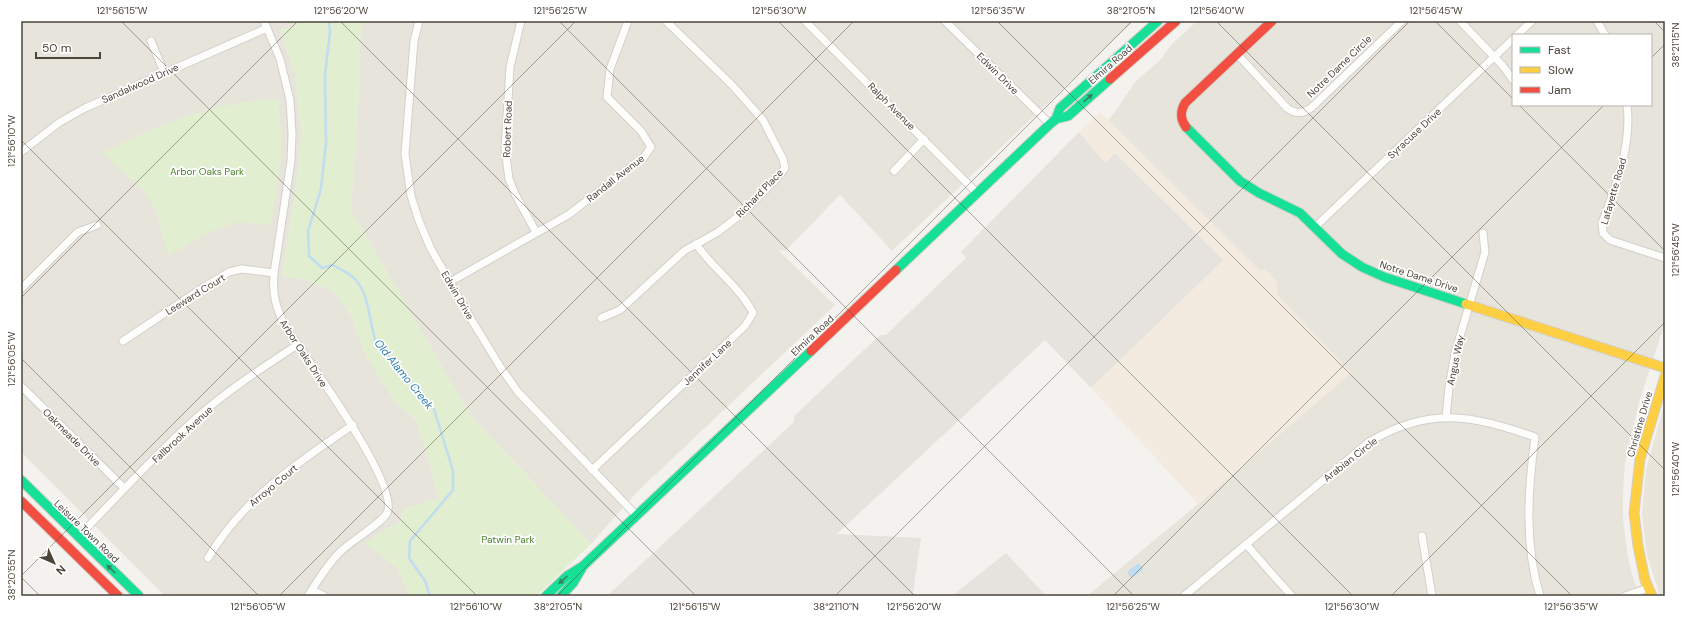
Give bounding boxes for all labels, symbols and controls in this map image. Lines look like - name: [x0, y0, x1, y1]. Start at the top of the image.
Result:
- text: 121°56'15"W: [96, 4, 148, 17]
- text: 121°56'20"W: [314, 4, 369, 17]
- text: 121°56'25"W: [533, 4, 587, 17]
- text: 121°56'30"W: [752, 4, 807, 17]
- text: 121°56'35"W: [971, 4, 1025, 17]
- text: 38°21'05"N: [1107, 4, 1155, 17]
- text: 121°56'40"W: [1190, 4, 1245, 17]
- text: 121°56'45"W: [1409, 4, 1463, 17]
- text: 38°21'15"N: [1669, 23, 1682, 67]
- street label: Notre Dame Circle: [1304, 32, 1375, 100]
- scale bar: [36, 34, 100, 60]
- legend: [1512, 34, 1652, 106]
- text: 50 m: [42, 40, 71, 56]
- street label: Elmira Road: [1086, 42, 1135, 87]
- text: Fast: [1548, 42, 1571, 58]
- street label: Edwin Drive: [974, 50, 1022, 97]
- street label: Sandalwood Drive: [100, 61, 181, 106]
- text: Slow: [1548, 62, 1574, 78]
- street label: Ralph Avenue: [865, 80, 918, 133]
- text: Jam: [1548, 82, 1571, 98]
- one-way arrow: [1083, 94, 1093, 103]
- street label: Robert Road: [500, 100, 515, 158]
- street label: Syracuse Drive: [1385, 105, 1444, 162]
- text: 121°56'10"W: [5, 115, 18, 167]
- street label: Randall Avenue: [584, 152, 647, 205]
- street label: Lafayette Road: [1598, 156, 1629, 226]
- park label: Arbor Oaks Park: [170, 165, 244, 178]
- street label: Richard Place: [733, 166, 786, 220]
- text: 121°56'45"W: [1669, 223, 1682, 277]
- street label: Notre Dame Drive: [1378, 258, 1460, 295]
- street label: Edwin Drive: [438, 269, 477, 322]
- street label: Leeward Court: [163, 271, 228, 318]
- street label: Elmira Road: [788, 312, 837, 359]
- street label: Arbor Oaks Drive: [277, 317, 330, 390]
- text: 121°56'05"W: [5, 331, 18, 386]
- street label: Angus Way: [1444, 333, 1467, 387]
- water label: Old Alamo Creek: [371, 336, 437, 412]
- street label: Jennifer Lane: [680, 336, 735, 388]
- street label: Christine Drive: [1624, 389, 1655, 459]
- street label: Fallbrook Avenue: [149, 403, 216, 466]
- street label: Oakmeade Drive: [40, 406, 104, 469]
- street label: Arabian Circle: [1321, 434, 1380, 485]
- text: 121°56'40"W: [1669, 441, 1682, 496]
- street label: Arroyo Court: [246, 461, 300, 509]
- street label: Leisure Town Road: [51, 497, 122, 566]
- park label: Patwin Park: [482, 533, 534, 546]
- north arrow: [34, 543, 74, 583]
- text: 38°20'55"N: [5, 549, 18, 601]
- text: N: [53, 562, 69, 578]
- one-way arrow: [106, 564, 116, 574]
- one-way arrow: [558, 575, 569, 584]
- text: 121°56'05"W: [231, 600, 286, 613]
- text: 121°56'10"W: [450, 600, 502, 613]
- text: 38°21'05"N: [534, 600, 582, 613]
- text: 121°56'15"W: [669, 600, 721, 613]
- text: 38°21'10"N: [813, 600, 859, 613]
- text: 121°56'20"W: [887, 600, 942, 613]
- text: 121°56'25"W: [1106, 600, 1160, 613]
- text: 121°56'30"W: [1325, 600, 1380, 613]
- text: 121°56'35"W: [1544, 600, 1598, 613]

